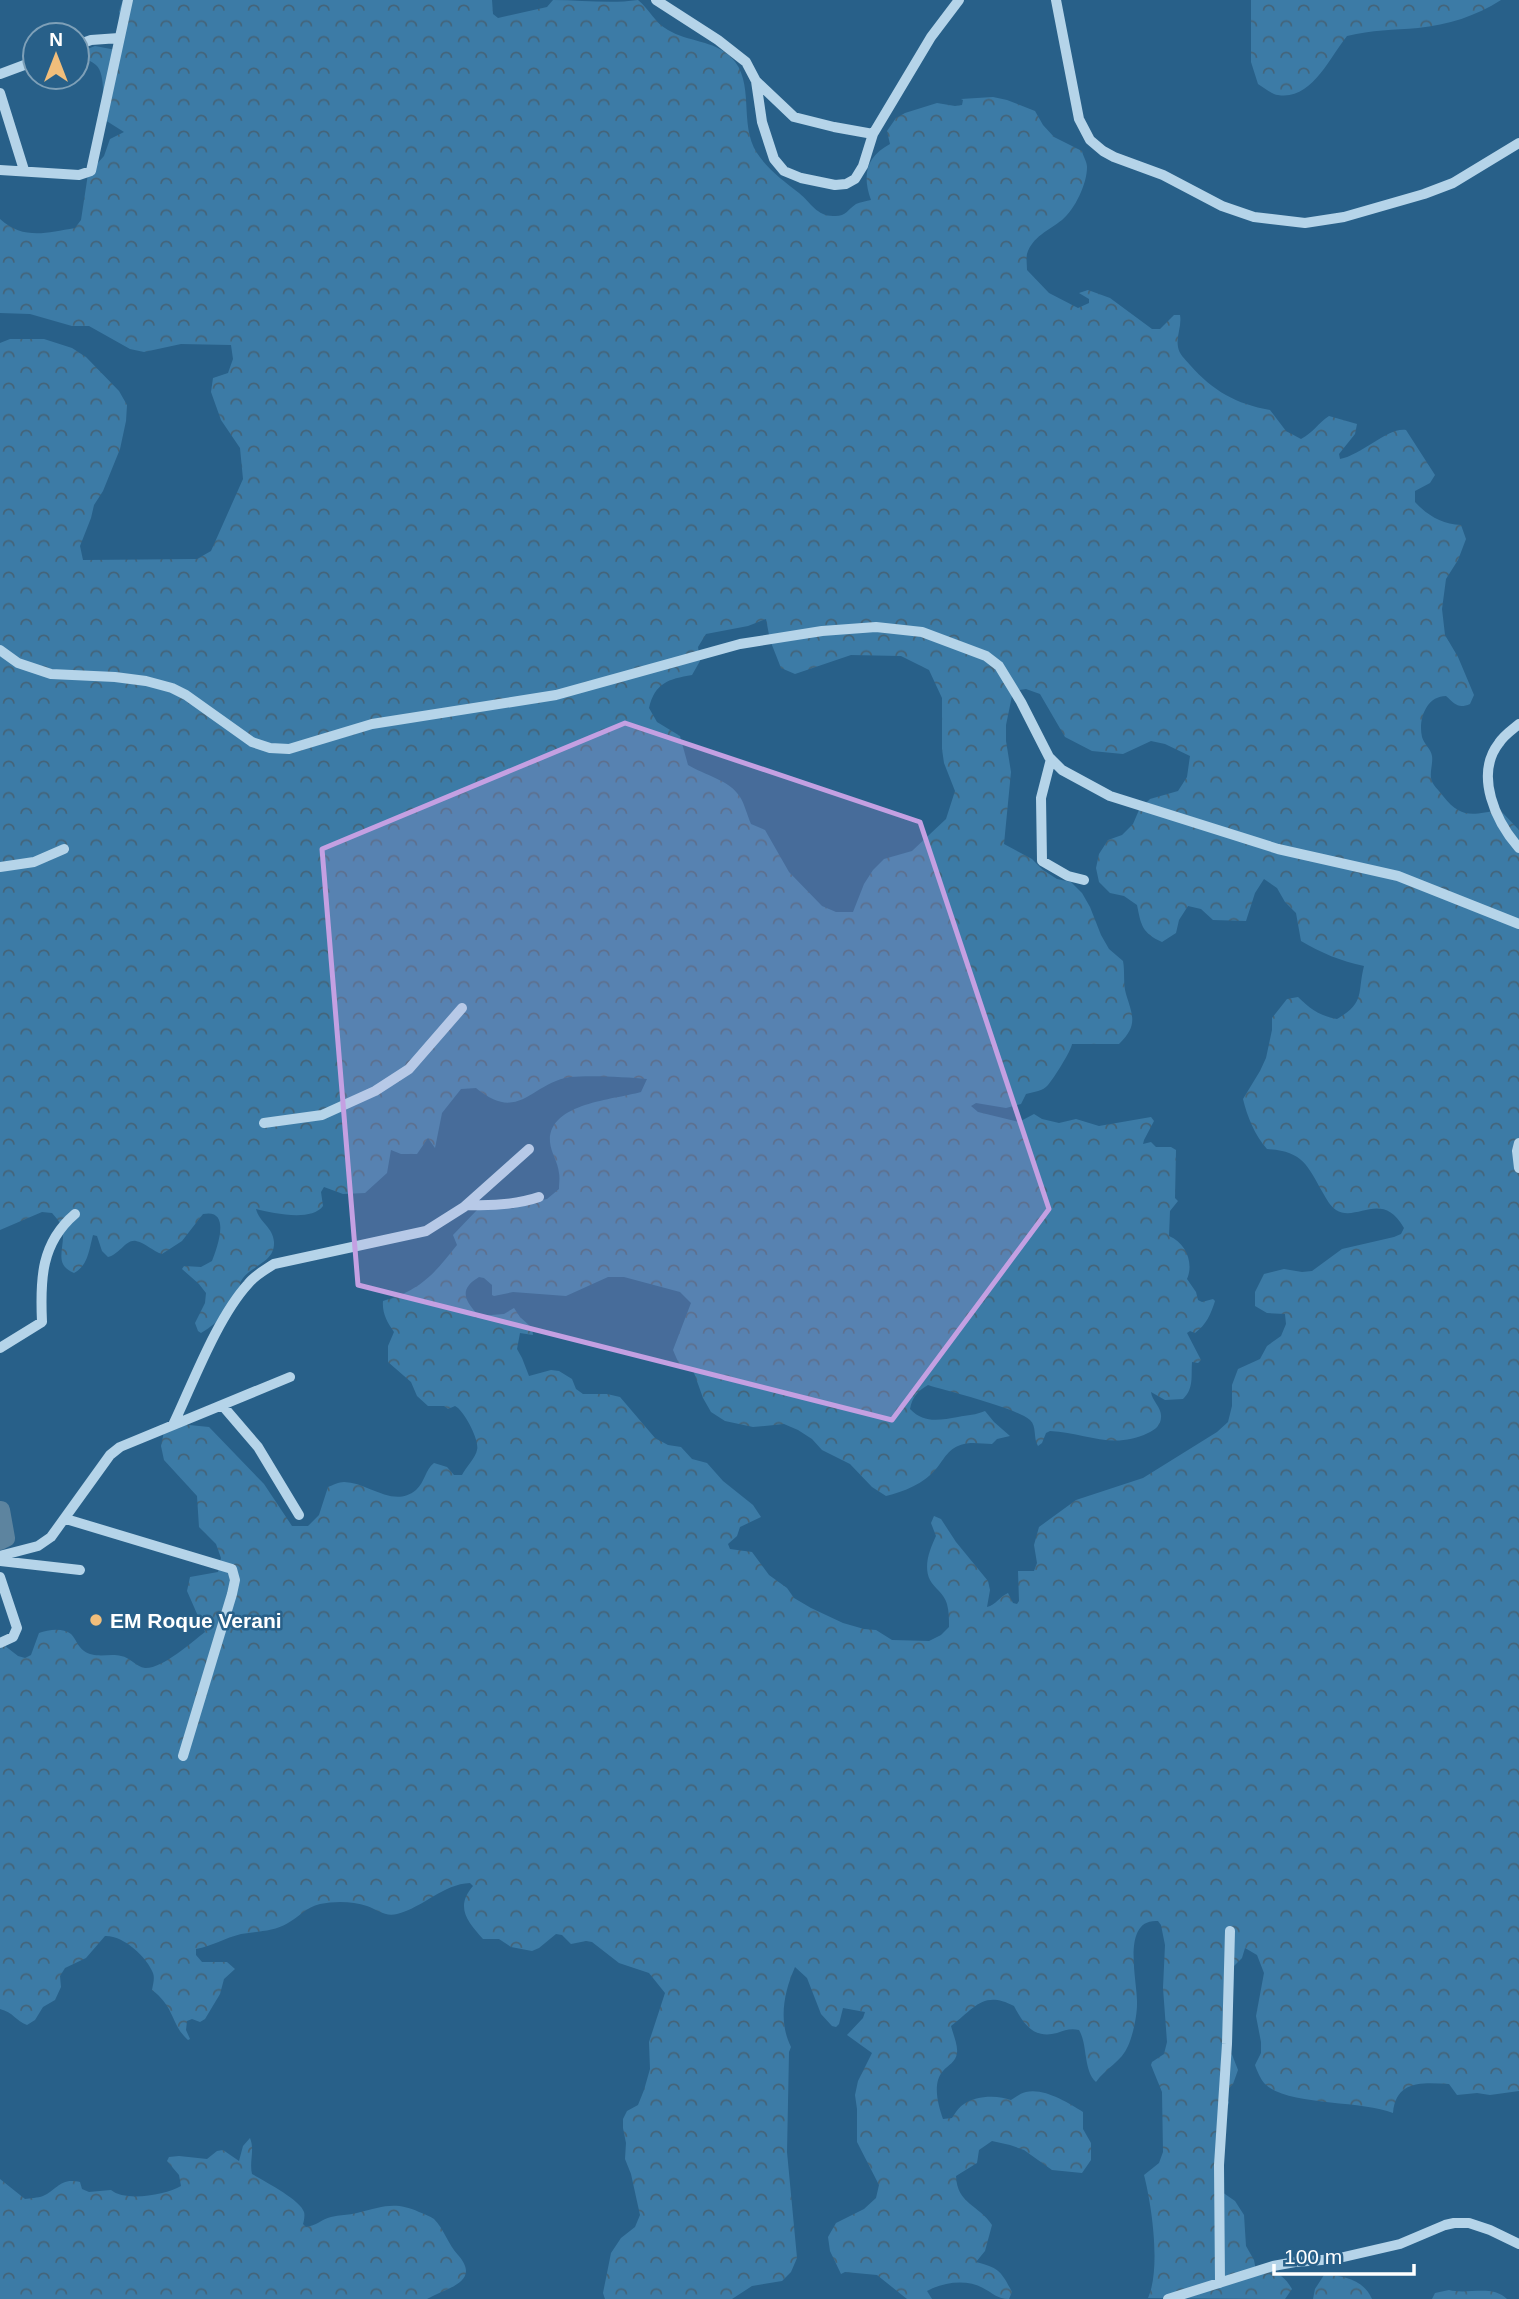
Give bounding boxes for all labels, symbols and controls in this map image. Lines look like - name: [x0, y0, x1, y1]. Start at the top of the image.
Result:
- north arrow: [21, 21, 91, 91]
- text: N: [49, 29, 63, 50]
- place label: EM Roque Verani: [110, 1609, 282, 1632]
- marker: EM Roque Verani: [88, 1612, 104, 1628]
- scale bar: [1274, 2232, 1414, 2276]
- text: 100 m: [1284, 2245, 1342, 2268]

